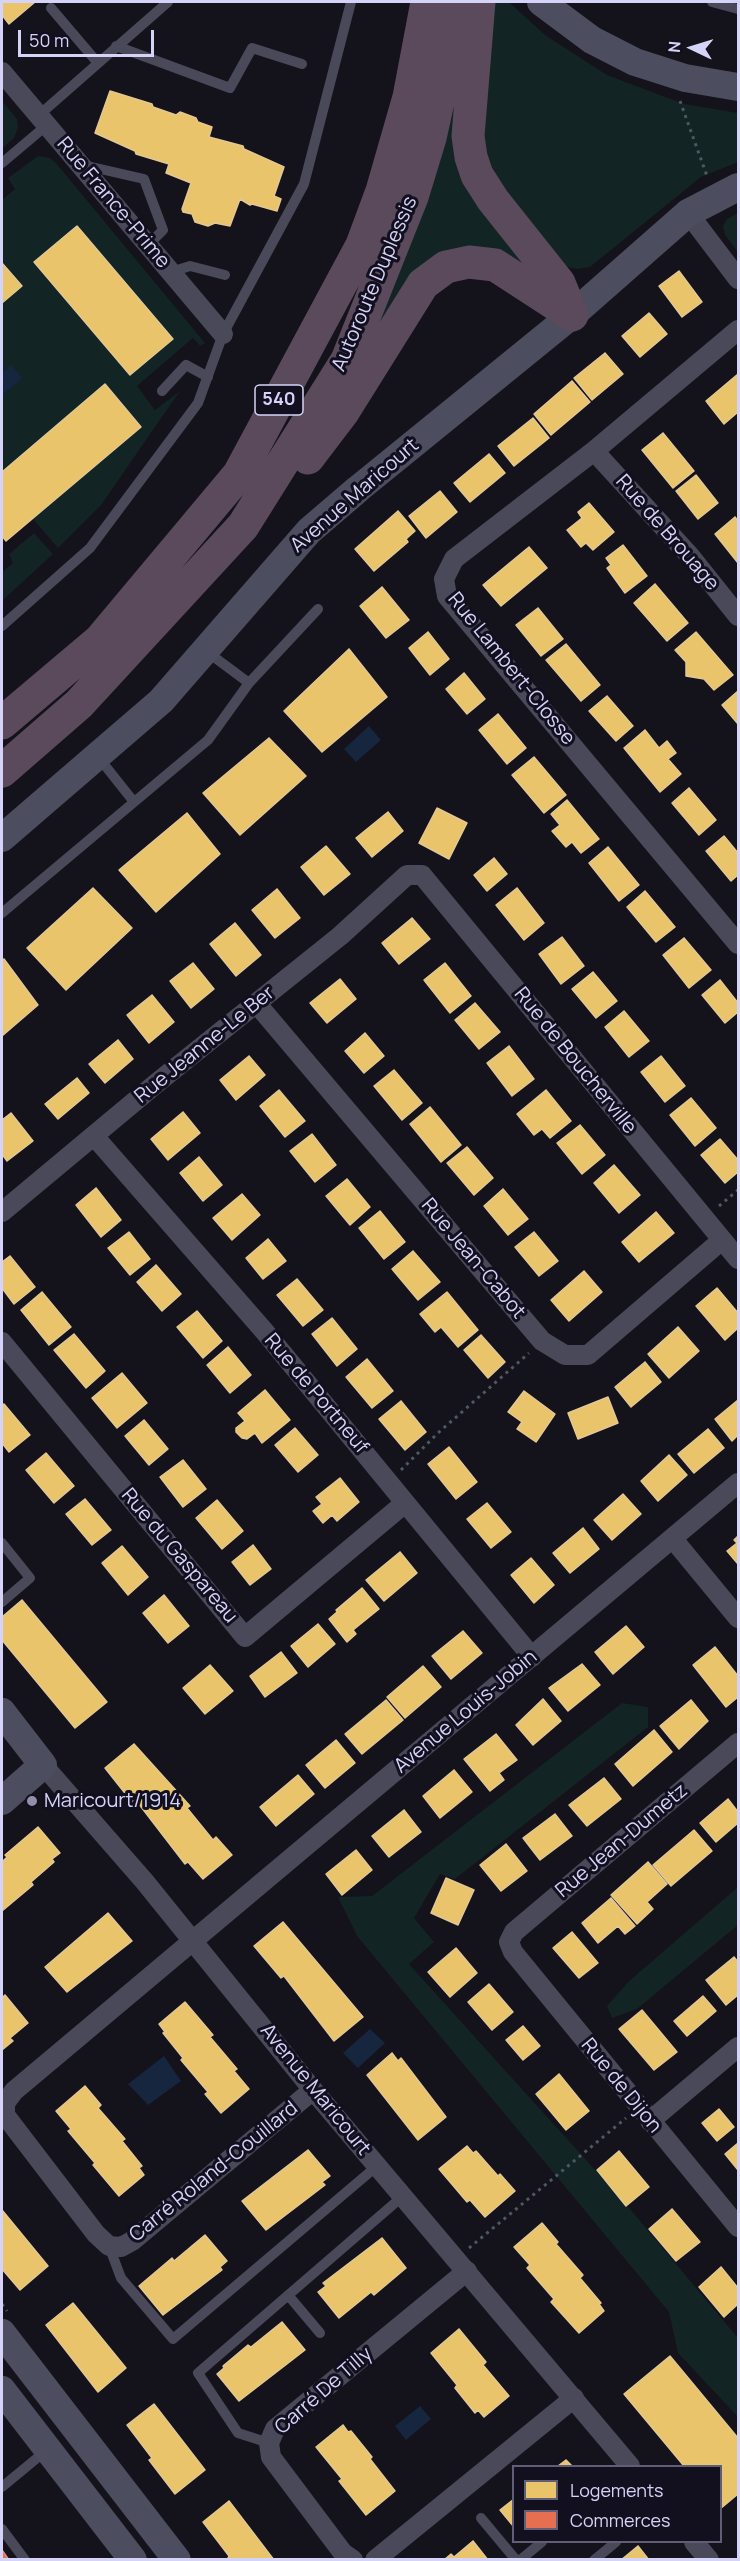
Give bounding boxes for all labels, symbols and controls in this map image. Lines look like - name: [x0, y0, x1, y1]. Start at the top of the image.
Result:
- scale bar: [21, 18, 158, 56]
- north arrow: [662, 18, 722, 78]
- text: 50 m: [29, 28, 69, 52]
- text: N: [663, 40, 685, 53]
- street label: Rue France-Prime: [51, 133, 175, 273]
- street label: Autoroute Duplessis: [327, 193, 423, 375]
- road number: 540: [255, 385, 303, 415]
- street label: Avenue Maricourt: [286, 434, 424, 558]
- street label: Rue de Brouage: [610, 470, 724, 596]
- street label: Rue Lambert-Closse: [442, 588, 580, 750]
- street label: Rue Jeanne-Le Ber: [130, 981, 280, 1109]
- street label: Rue de Boucherville: [509, 983, 641, 1139]
- street label: Rue Jean-Cabot: [416, 1194, 530, 1324]
- street label: Rue de Portneuf: [259, 1329, 373, 1459]
- street label: Rue du Gaspareau: [116, 1484, 242, 1628]
- street label: Avenue Louis-Jobin: [390, 1645, 542, 1779]
- street label: Rue Jean-Dumetz: [551, 1779, 693, 1903]
- place label: Maricourt/1914: [44, 1789, 181, 1813]
- marker: Maricourt/1914: [25, 1794, 39, 1808]
- street label: Avenue Maricourt: [255, 2020, 375, 2160]
- street label: Rue de Dijon: [576, 2034, 666, 2138]
- street label: Carré Roland-Couillard: [125, 2097, 303, 2247]
- street label: Carré De Tilly: [270, 2342, 378, 2440]
- legend: [512, 2465, 722, 2543]
- text: Logements: [570, 2478, 664, 2502]
- text: Commerces: [570, 2508, 671, 2532]

